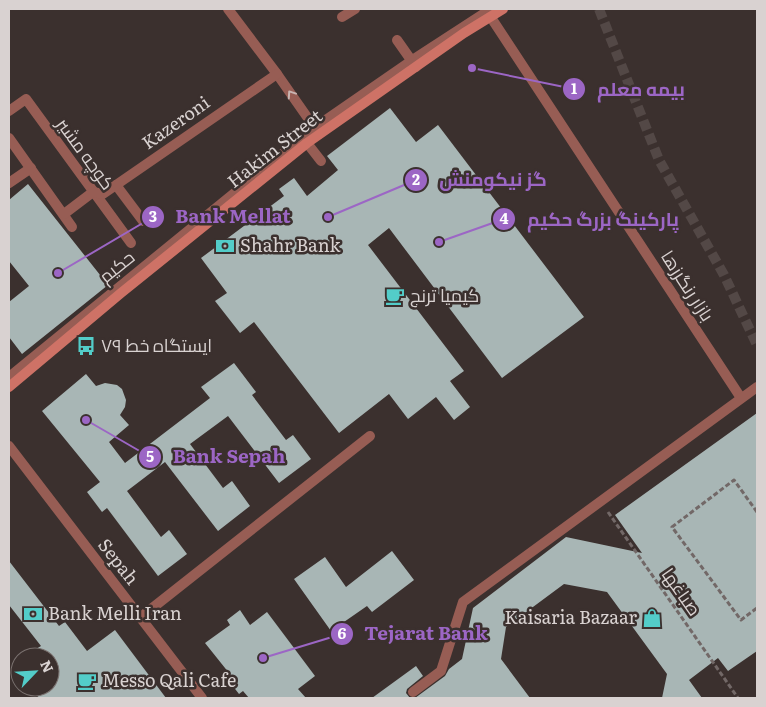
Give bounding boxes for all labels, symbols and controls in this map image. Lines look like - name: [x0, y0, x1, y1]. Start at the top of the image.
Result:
- callout: بیمه معلم: [562, 72, 695, 106]
- text: بیمه معلم: [597, 74, 685, 103]
- text: 1: [571, 76, 577, 99]
- street label: Kazeroni: [136, 88, 215, 155]
- one-way arrow: [288, 90, 297, 100]
- street label: Hakim Street: [221, 102, 328, 194]
- street label: كوچه مشير: [50, 111, 122, 195]
- callout: گز نیکومنش: [404, 163, 556, 197]
- text: گز نیکومنش: [439, 164, 547, 192]
- text: 2: [412, 167, 420, 190]
- callout: Bank Mellat: [140, 200, 301, 234]
- text: Bank Mellat: [175, 201, 291, 229]
- callout: پارکینگ بزرگ حکیم: [492, 202, 689, 236]
- text: 3: [149, 204, 157, 227]
- text: پارکینگ بزرگ حکیم: [527, 204, 679, 233]
- text: 4: [499, 206, 509, 229]
- place label: Shahr Bank: [240, 231, 342, 258]
- bank icon: Shahr Bank: [214, 235, 236, 257]
- street label: حکیم: [92, 243, 140, 289]
- street label: بازار رنگرزها: [655, 244, 721, 326]
- place label: کیمیا ترنج: [410, 281, 479, 308]
- cafe icon: کیمیا ترنج: [384, 285, 406, 307]
- place label: ایستگاه خط ۷۹: [101, 331, 212, 358]
- bus stop icon: ایستگاه خط ۷۹: [75, 335, 97, 357]
- callout: Bank Sepah: [137, 440, 295, 474]
- text: Bank Sepah: [173, 441, 285, 469]
- text: 5: [146, 444, 154, 467]
- street label: Sepah: [92, 532, 146, 590]
- street label: صباغها: [656, 562, 709, 621]
- place label: Bank Melli Iran: [48, 599, 182, 626]
- bank icon: Bank Melli Iran: [22, 603, 44, 625]
- place label: Kaisaria Bazaar: [504, 603, 637, 630]
- shop icon: Kaisaria Bazaar: [641, 607, 663, 629]
- callout: Tejarat Bank: [329, 617, 498, 651]
- text: Tejarat Bank: [364, 618, 488, 646]
- text: 6: [338, 621, 347, 644]
- north arrow: [10, 647, 60, 697]
- text: N: [36, 657, 59, 676]
- place label: Messo Qali Cafe: [102, 666, 236, 693]
- cafe icon: Messo Qali Cafe: [76, 670, 98, 692]

